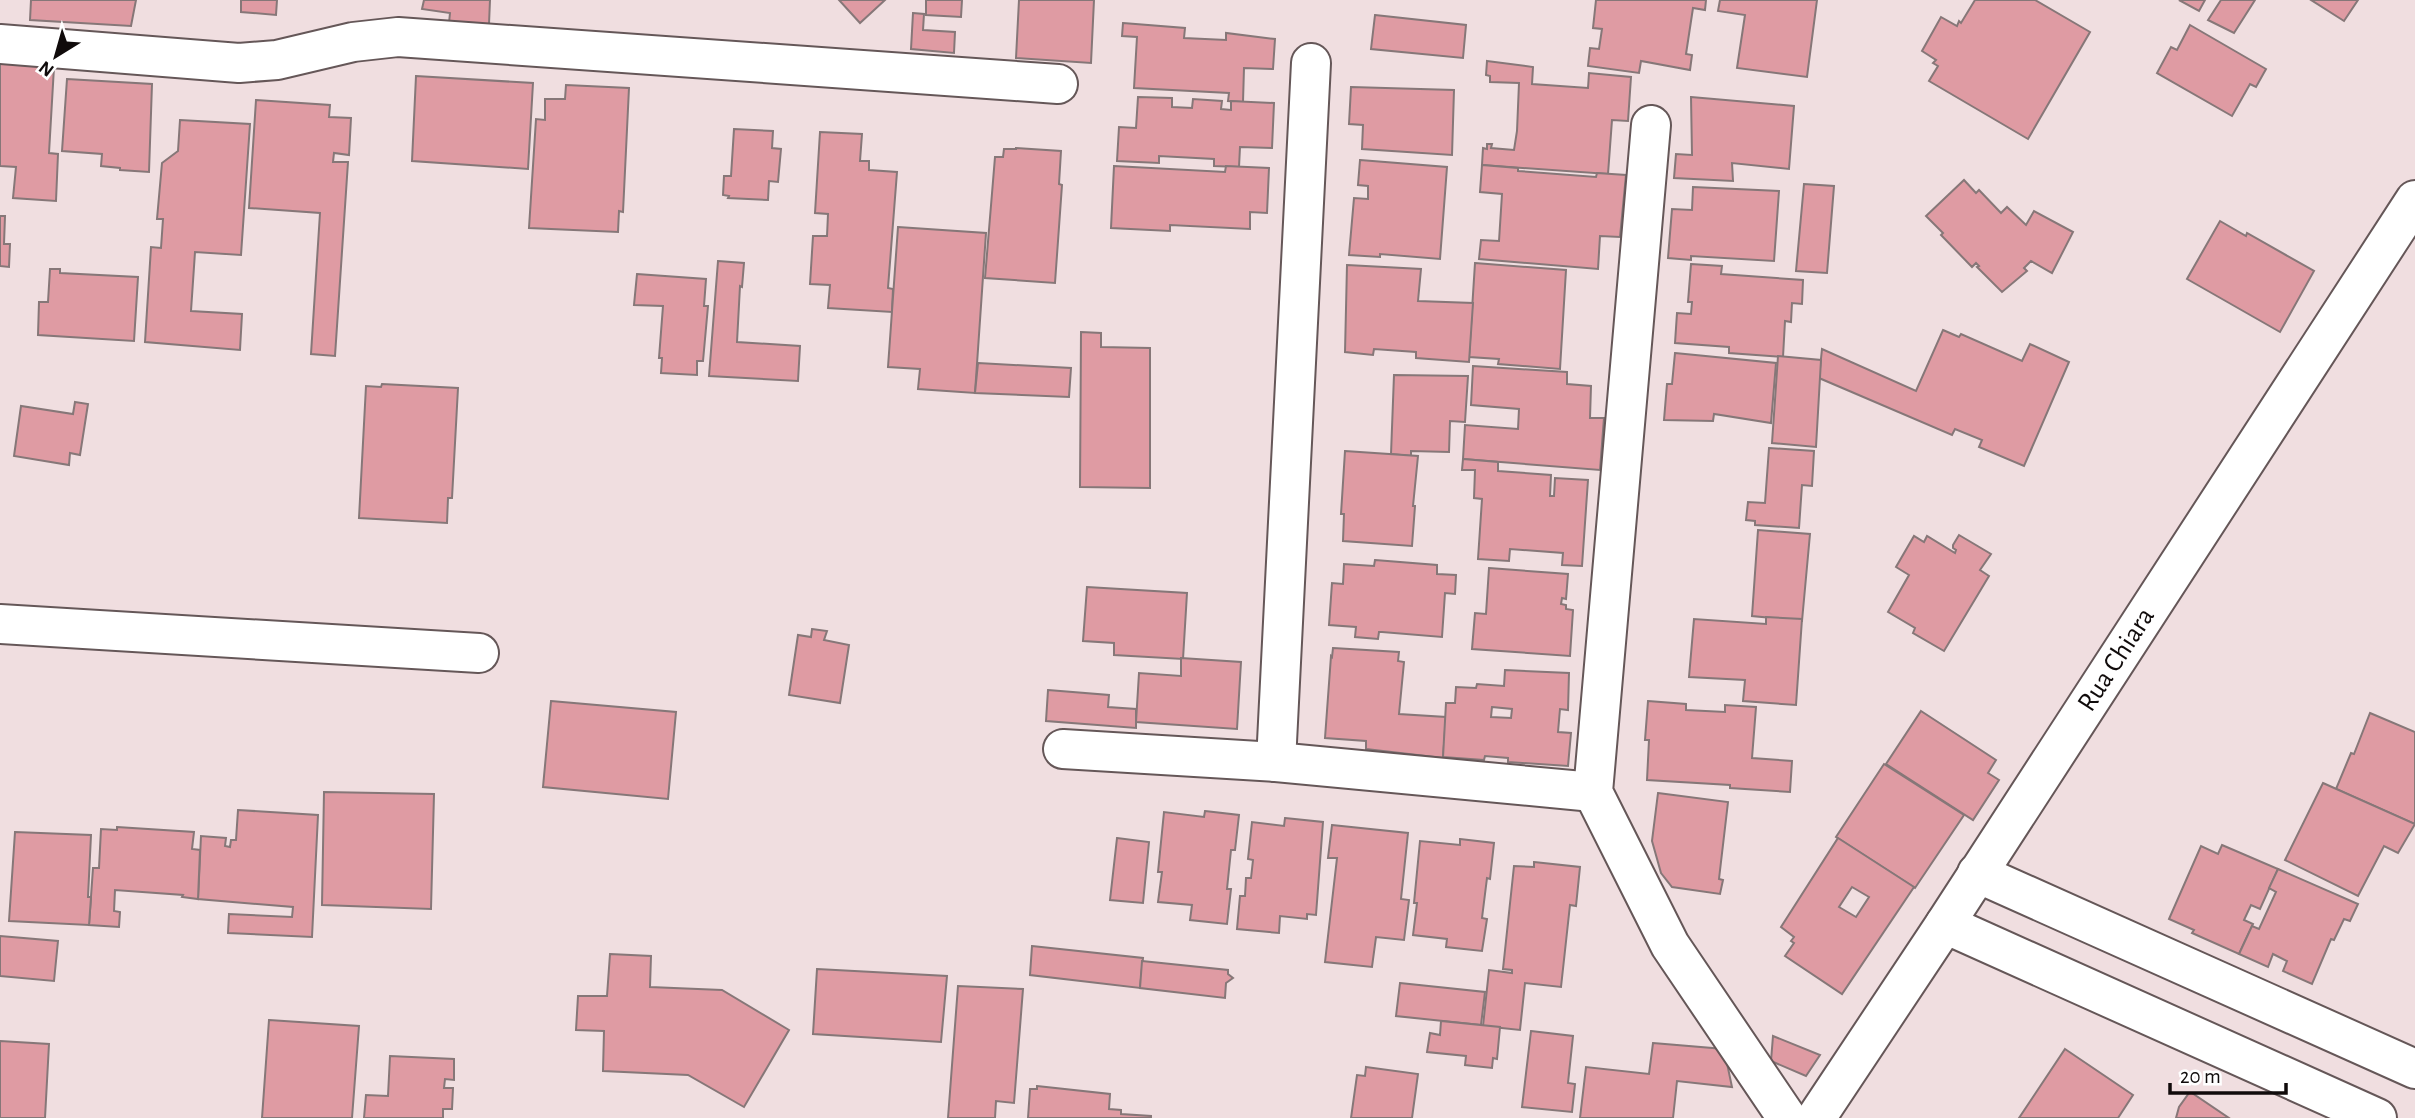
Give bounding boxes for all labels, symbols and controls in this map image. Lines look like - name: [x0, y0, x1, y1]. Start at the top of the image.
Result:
- north arrow: [21, 21, 91, 91]
- text: N: [36, 57, 58, 80]
- street label: Rua Chiara: [2073, 603, 2160, 716]
- scale bar: [2170, 1052, 2286, 1096]
- text: 20 m: [2180, 1066, 2221, 1087]

